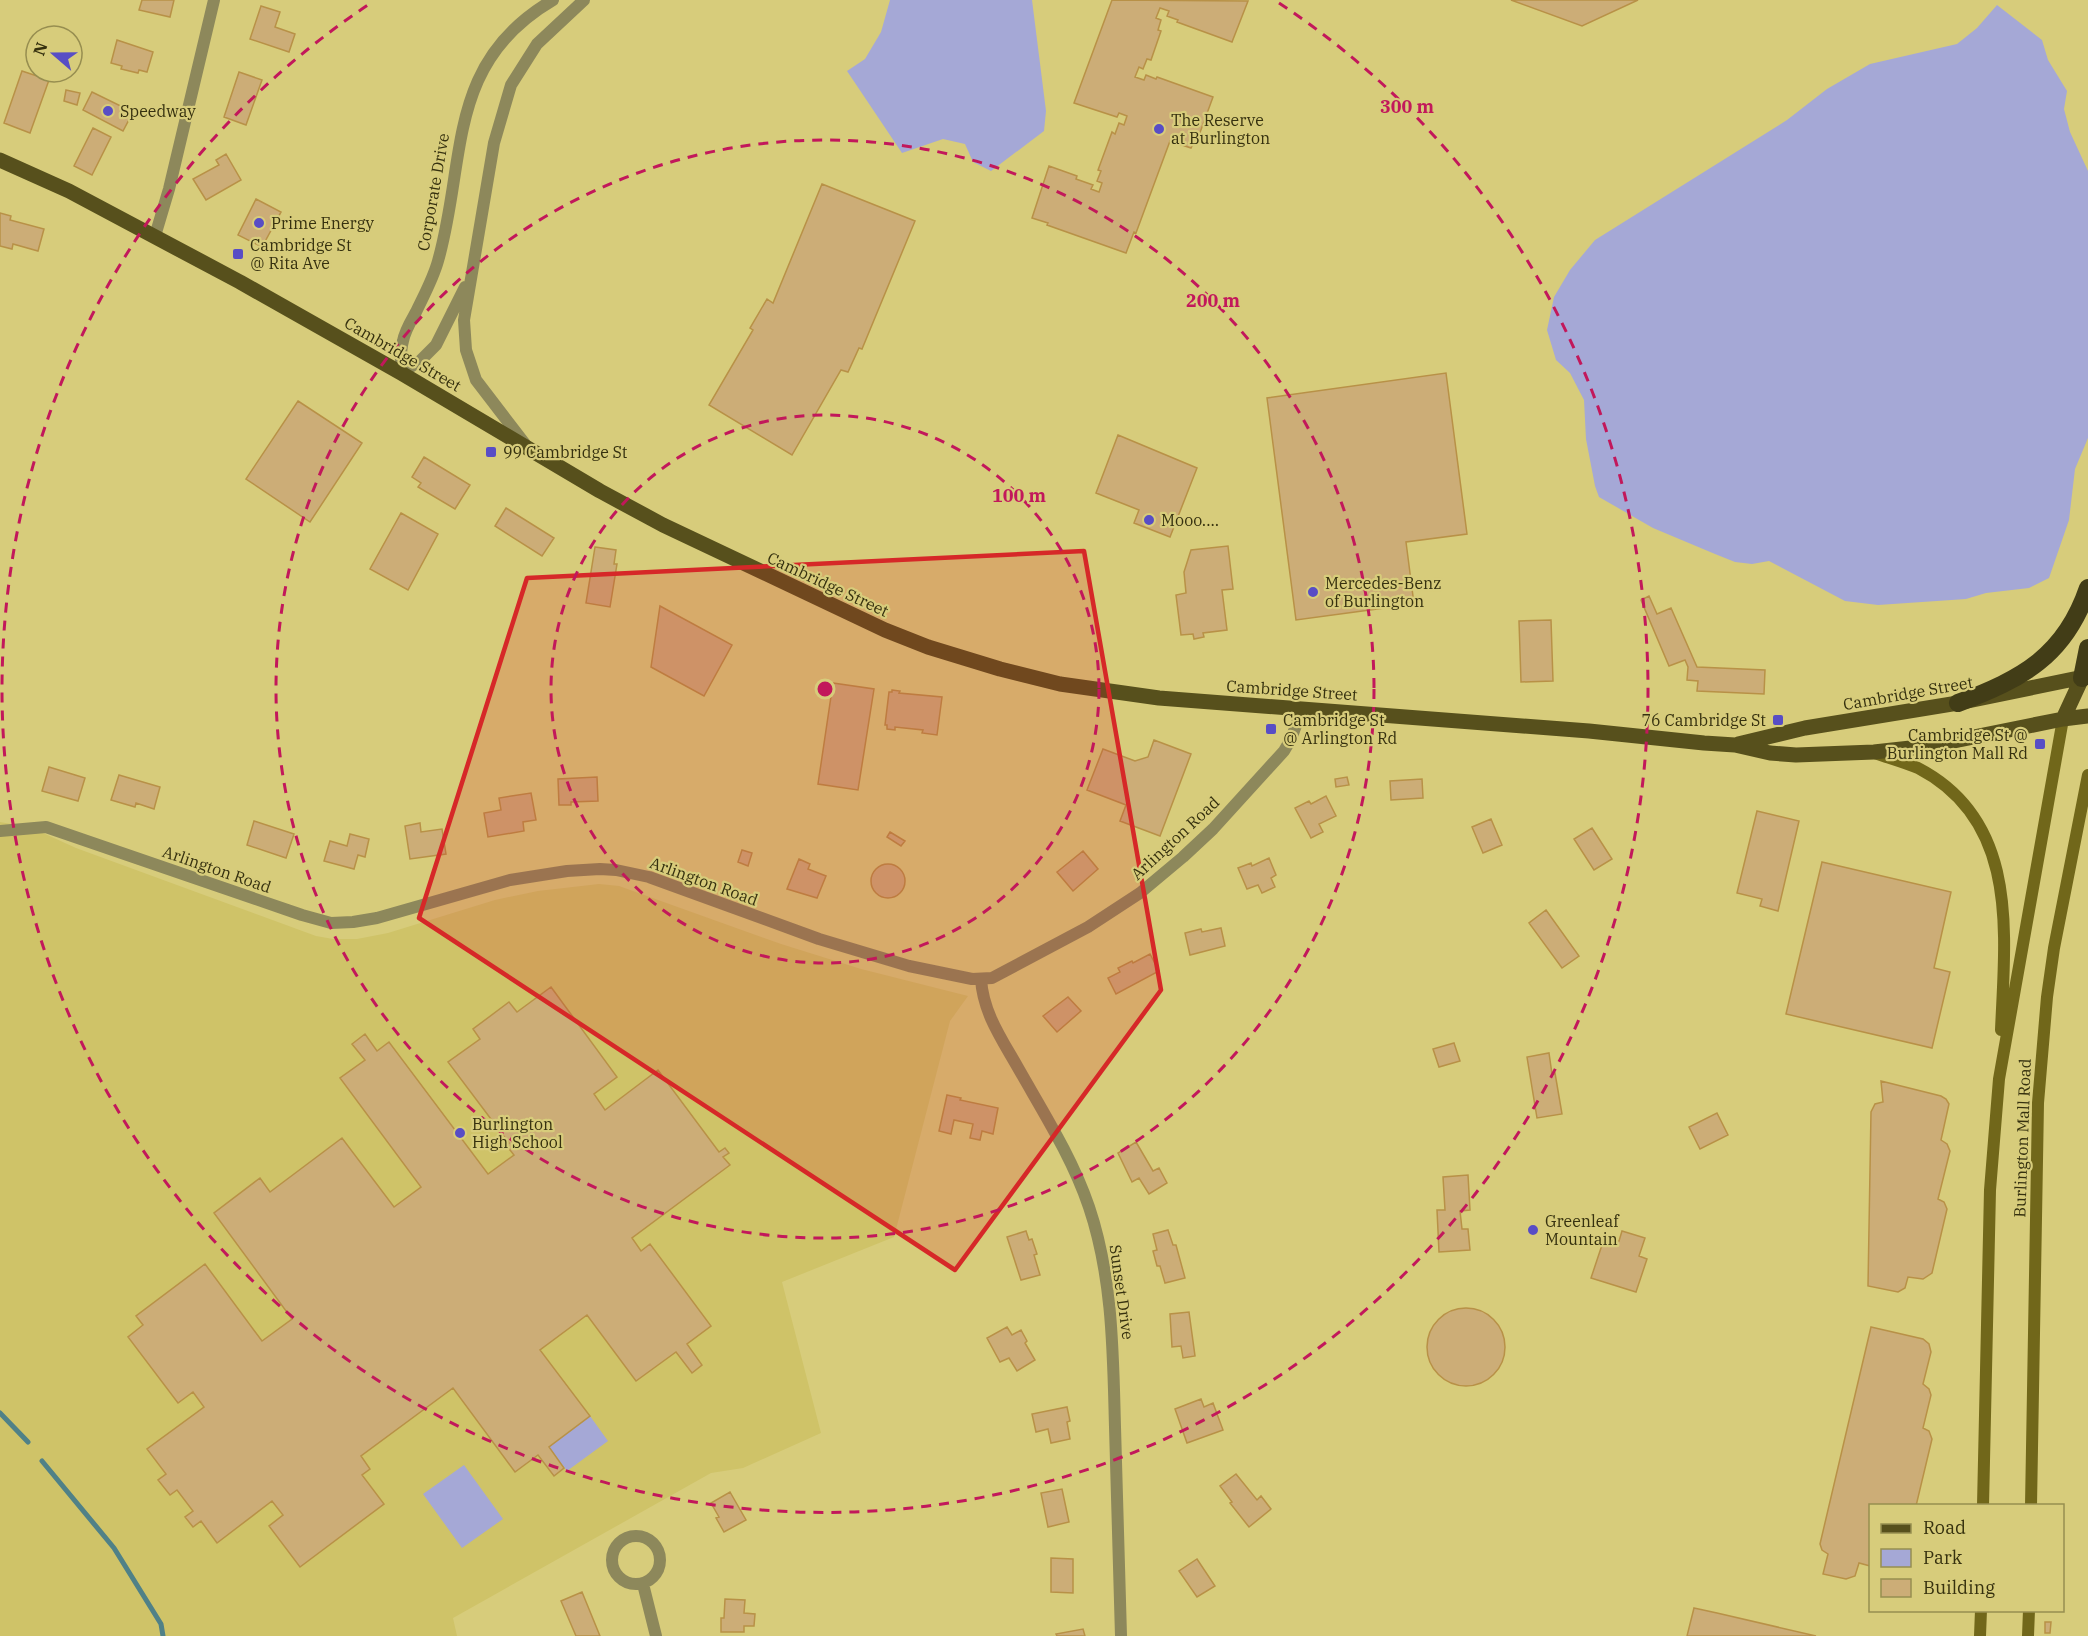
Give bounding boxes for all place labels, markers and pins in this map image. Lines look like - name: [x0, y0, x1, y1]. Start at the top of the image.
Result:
- place label: Speedway: [120, 101, 196, 121]
- marker: Speedway: [101, 104, 115, 118]
- place label: The Reserve at Burlington: [1171, 110, 1270, 148]
- marker: The Reserve at Burlington: [1152, 122, 1166, 136]
- place label: Prime Energy: [271, 213, 375, 233]
- marker: Prime Energy: [252, 216, 266, 230]
- place label: Cambridge St @ Rita Ave: [250, 235, 352, 273]
- marker: Cambridge St @ Rita Ave: [231, 247, 245, 261]
- place label: 99 Cambridge St: [503, 442, 628, 462]
- marker: 99 Cambridge St: [484, 445, 498, 459]
- place label: Mooo....: [1161, 510, 1219, 530]
- marker: Mooo....: [1142, 513, 1156, 527]
- place label: Mercedes-Benz of Burlington: [1325, 573, 1441, 611]
- marker: Mercedes-Benz of Burlington: [1306, 585, 1320, 599]
- centre of rings: [815, 679, 835, 699]
- place label: Cambridge St @ Arlington Rd: [1283, 710, 1397, 748]
- place label: 76 Cambridge St: [1642, 710, 1766, 730]
- marker: 76 Cambridge St: [1771, 713, 1785, 727]
- marker: Cambridge St @ Arlington Rd: [1264, 722, 1278, 736]
- place label: Cambridge St @ Burlington Mall Rd: [1887, 725, 2028, 763]
- marker: Cambridge St @ Burlington Mall Rd: [2033, 737, 2047, 751]
- place label: Burlington High School: [472, 1114, 563, 1152]
- marker: Burlington High School: [453, 1126, 467, 1140]
- place label: Greenleaf Mountain: [1545, 1211, 1620, 1249]
- marker: Greenleaf Mountain: [1526, 1223, 1540, 1237]

